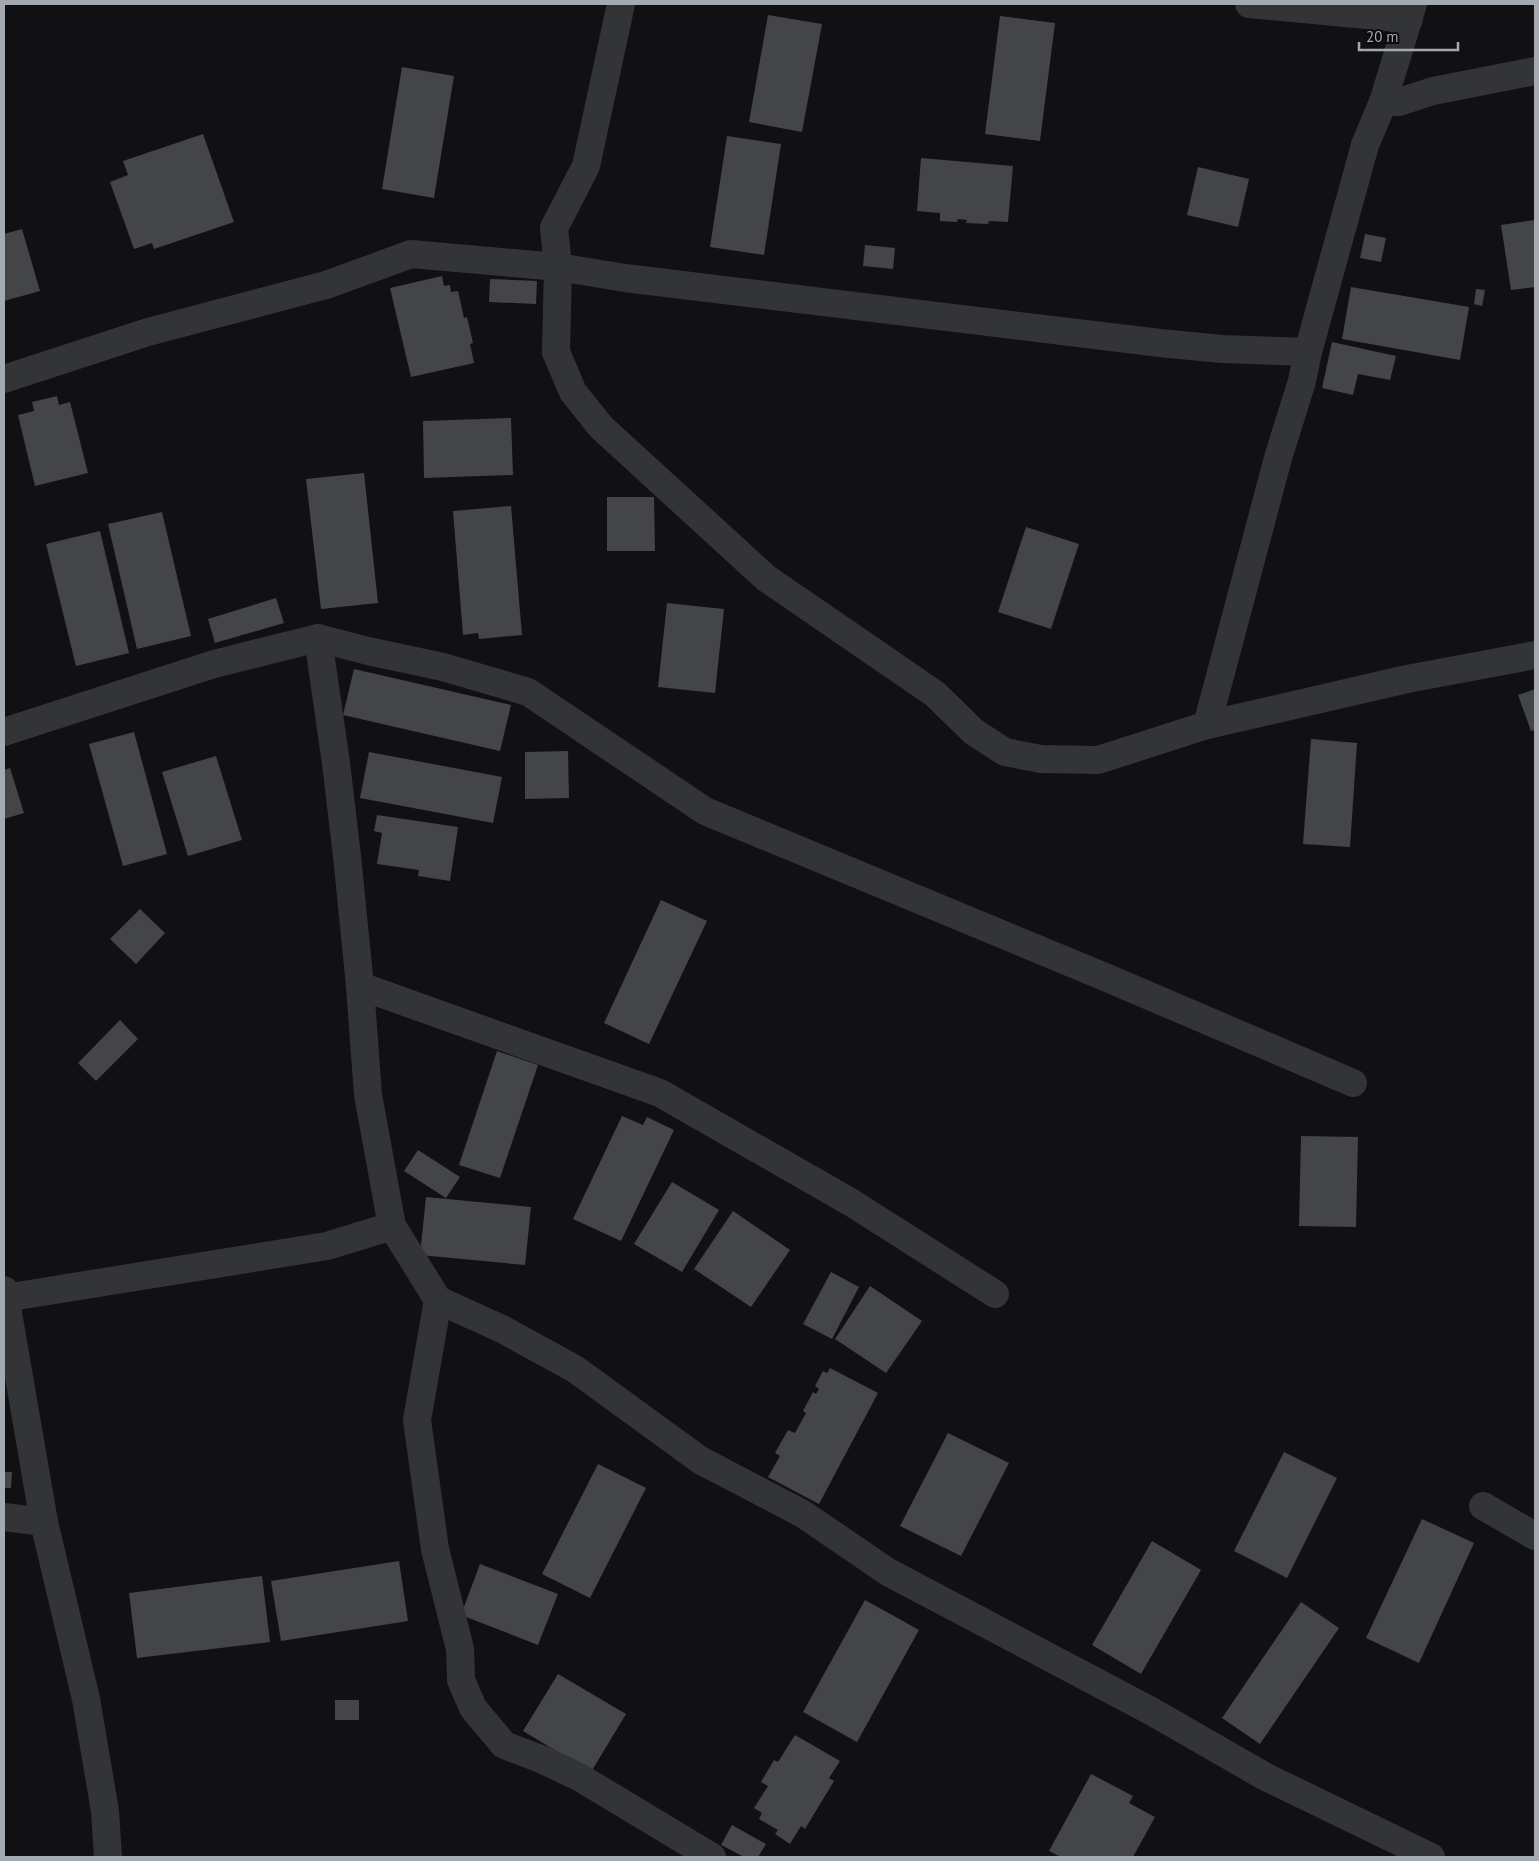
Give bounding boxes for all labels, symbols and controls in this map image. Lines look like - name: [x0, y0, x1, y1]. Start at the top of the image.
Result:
- scale bar: [1359, 20, 1458, 52]
- text: 20 m: [1366, 27, 1399, 46]

